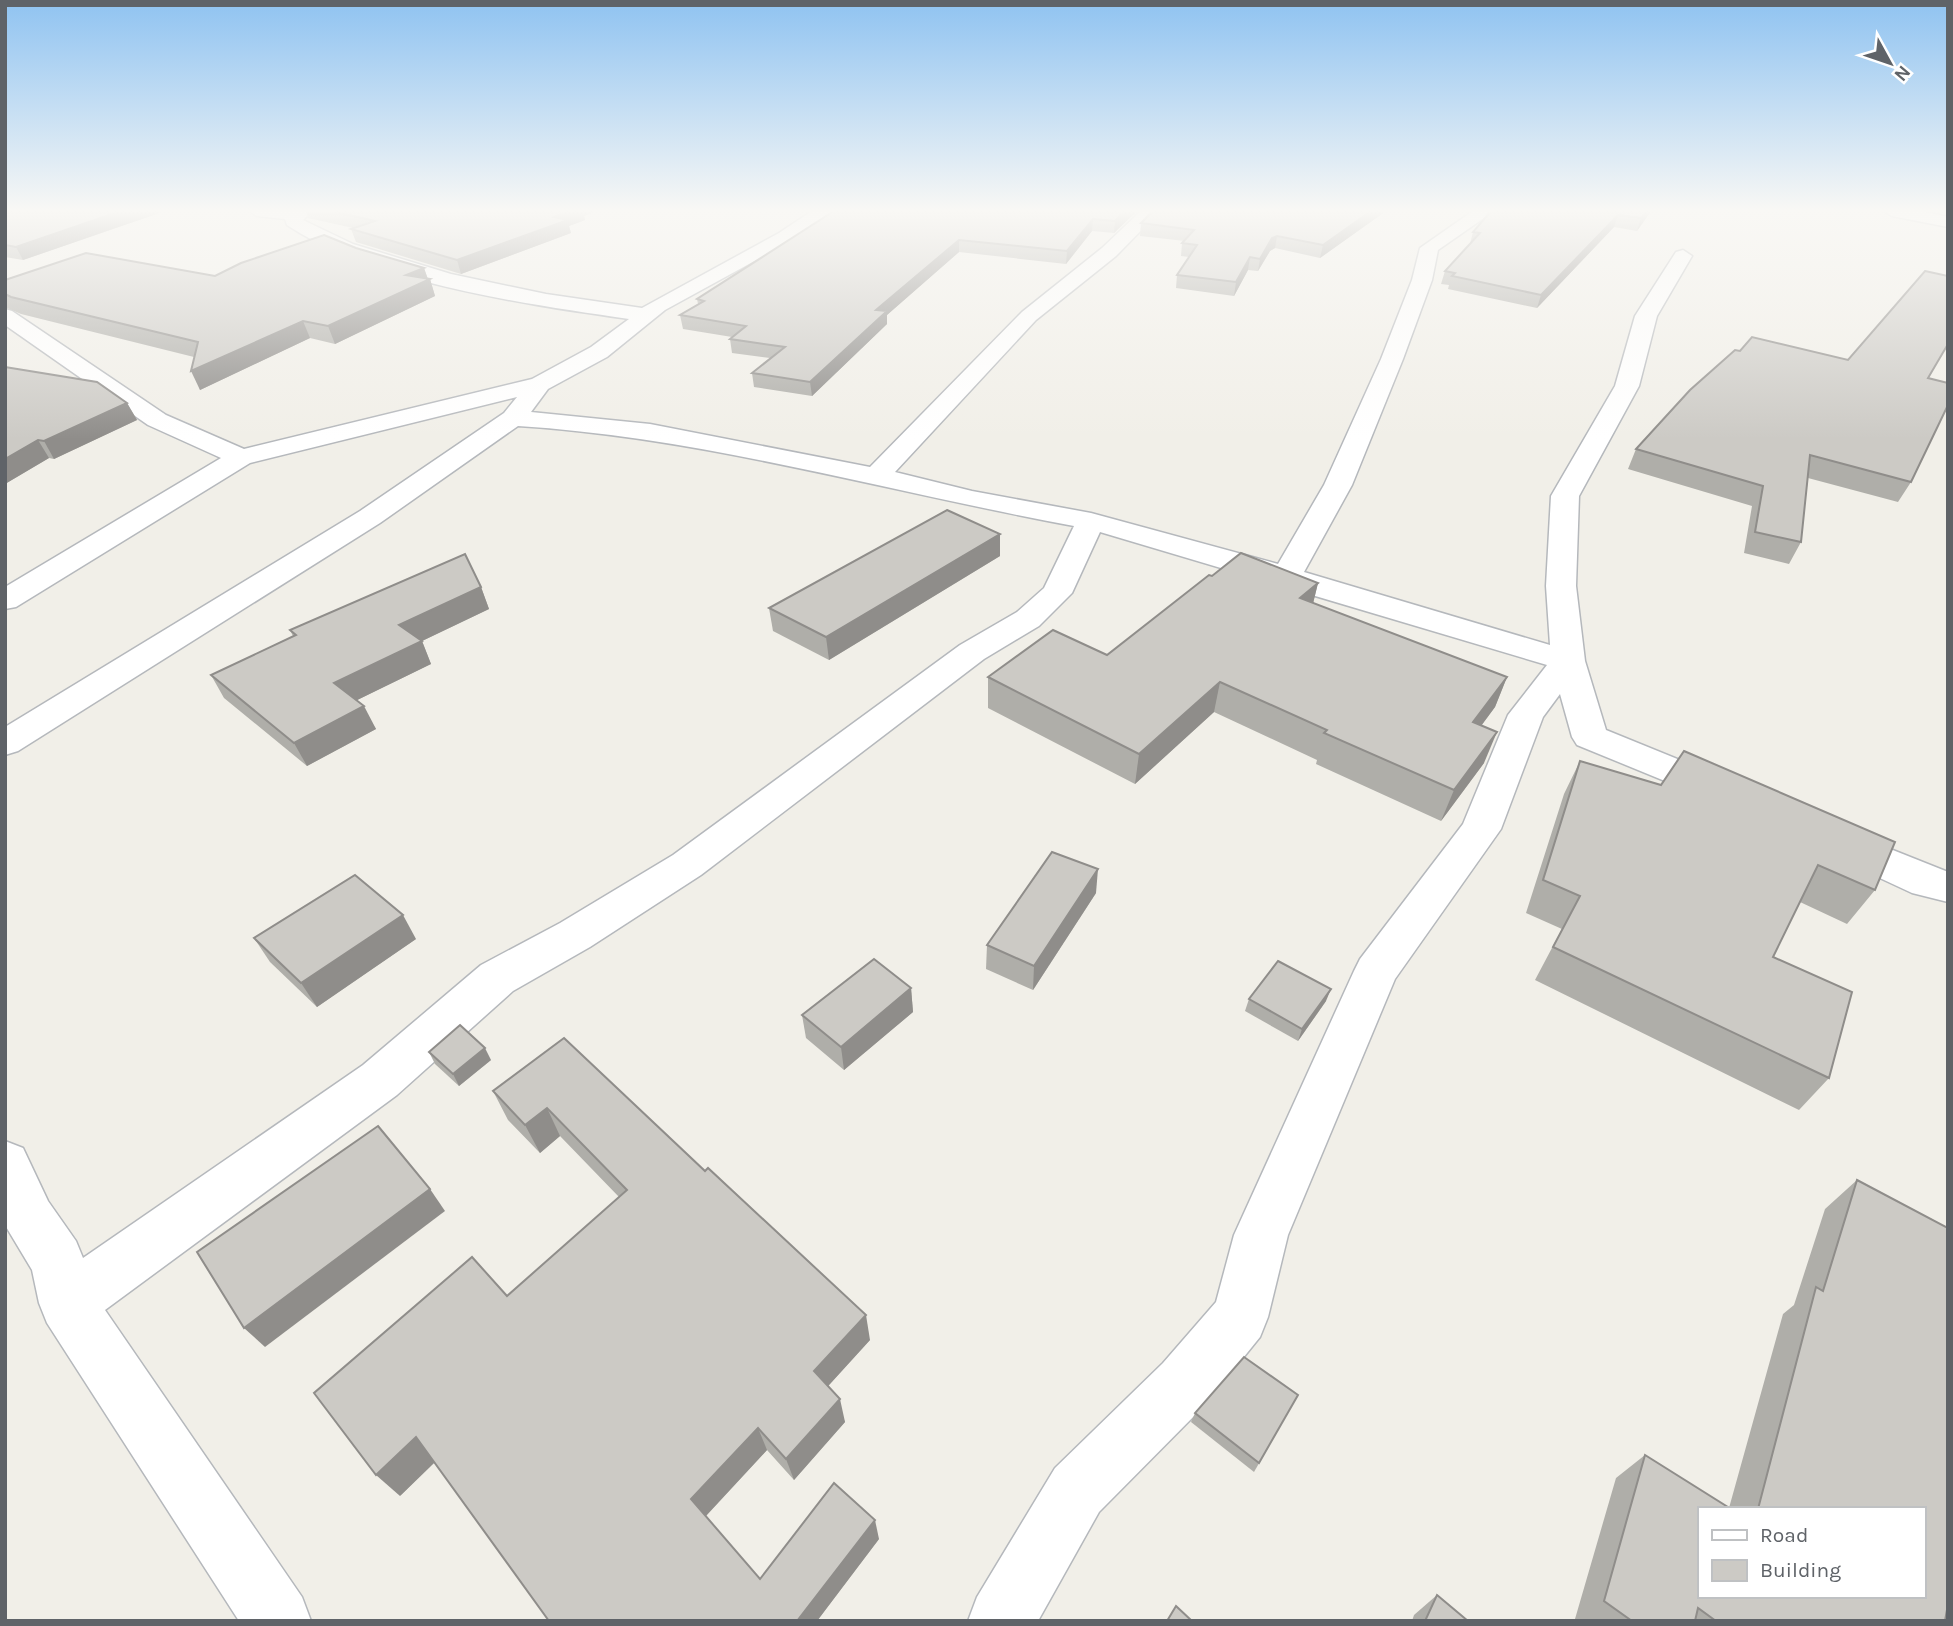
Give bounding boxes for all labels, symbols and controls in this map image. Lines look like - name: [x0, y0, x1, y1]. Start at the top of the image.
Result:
- north arrow: [1855, 28, 1925, 98]
- text: N: [1889, 61, 1915, 86]
- legend: [1698, 1507, 1925, 1598]
- text: Road: [1760, 1523, 1808, 1547]
- text: Building: [1760, 1558, 1841, 1582]

